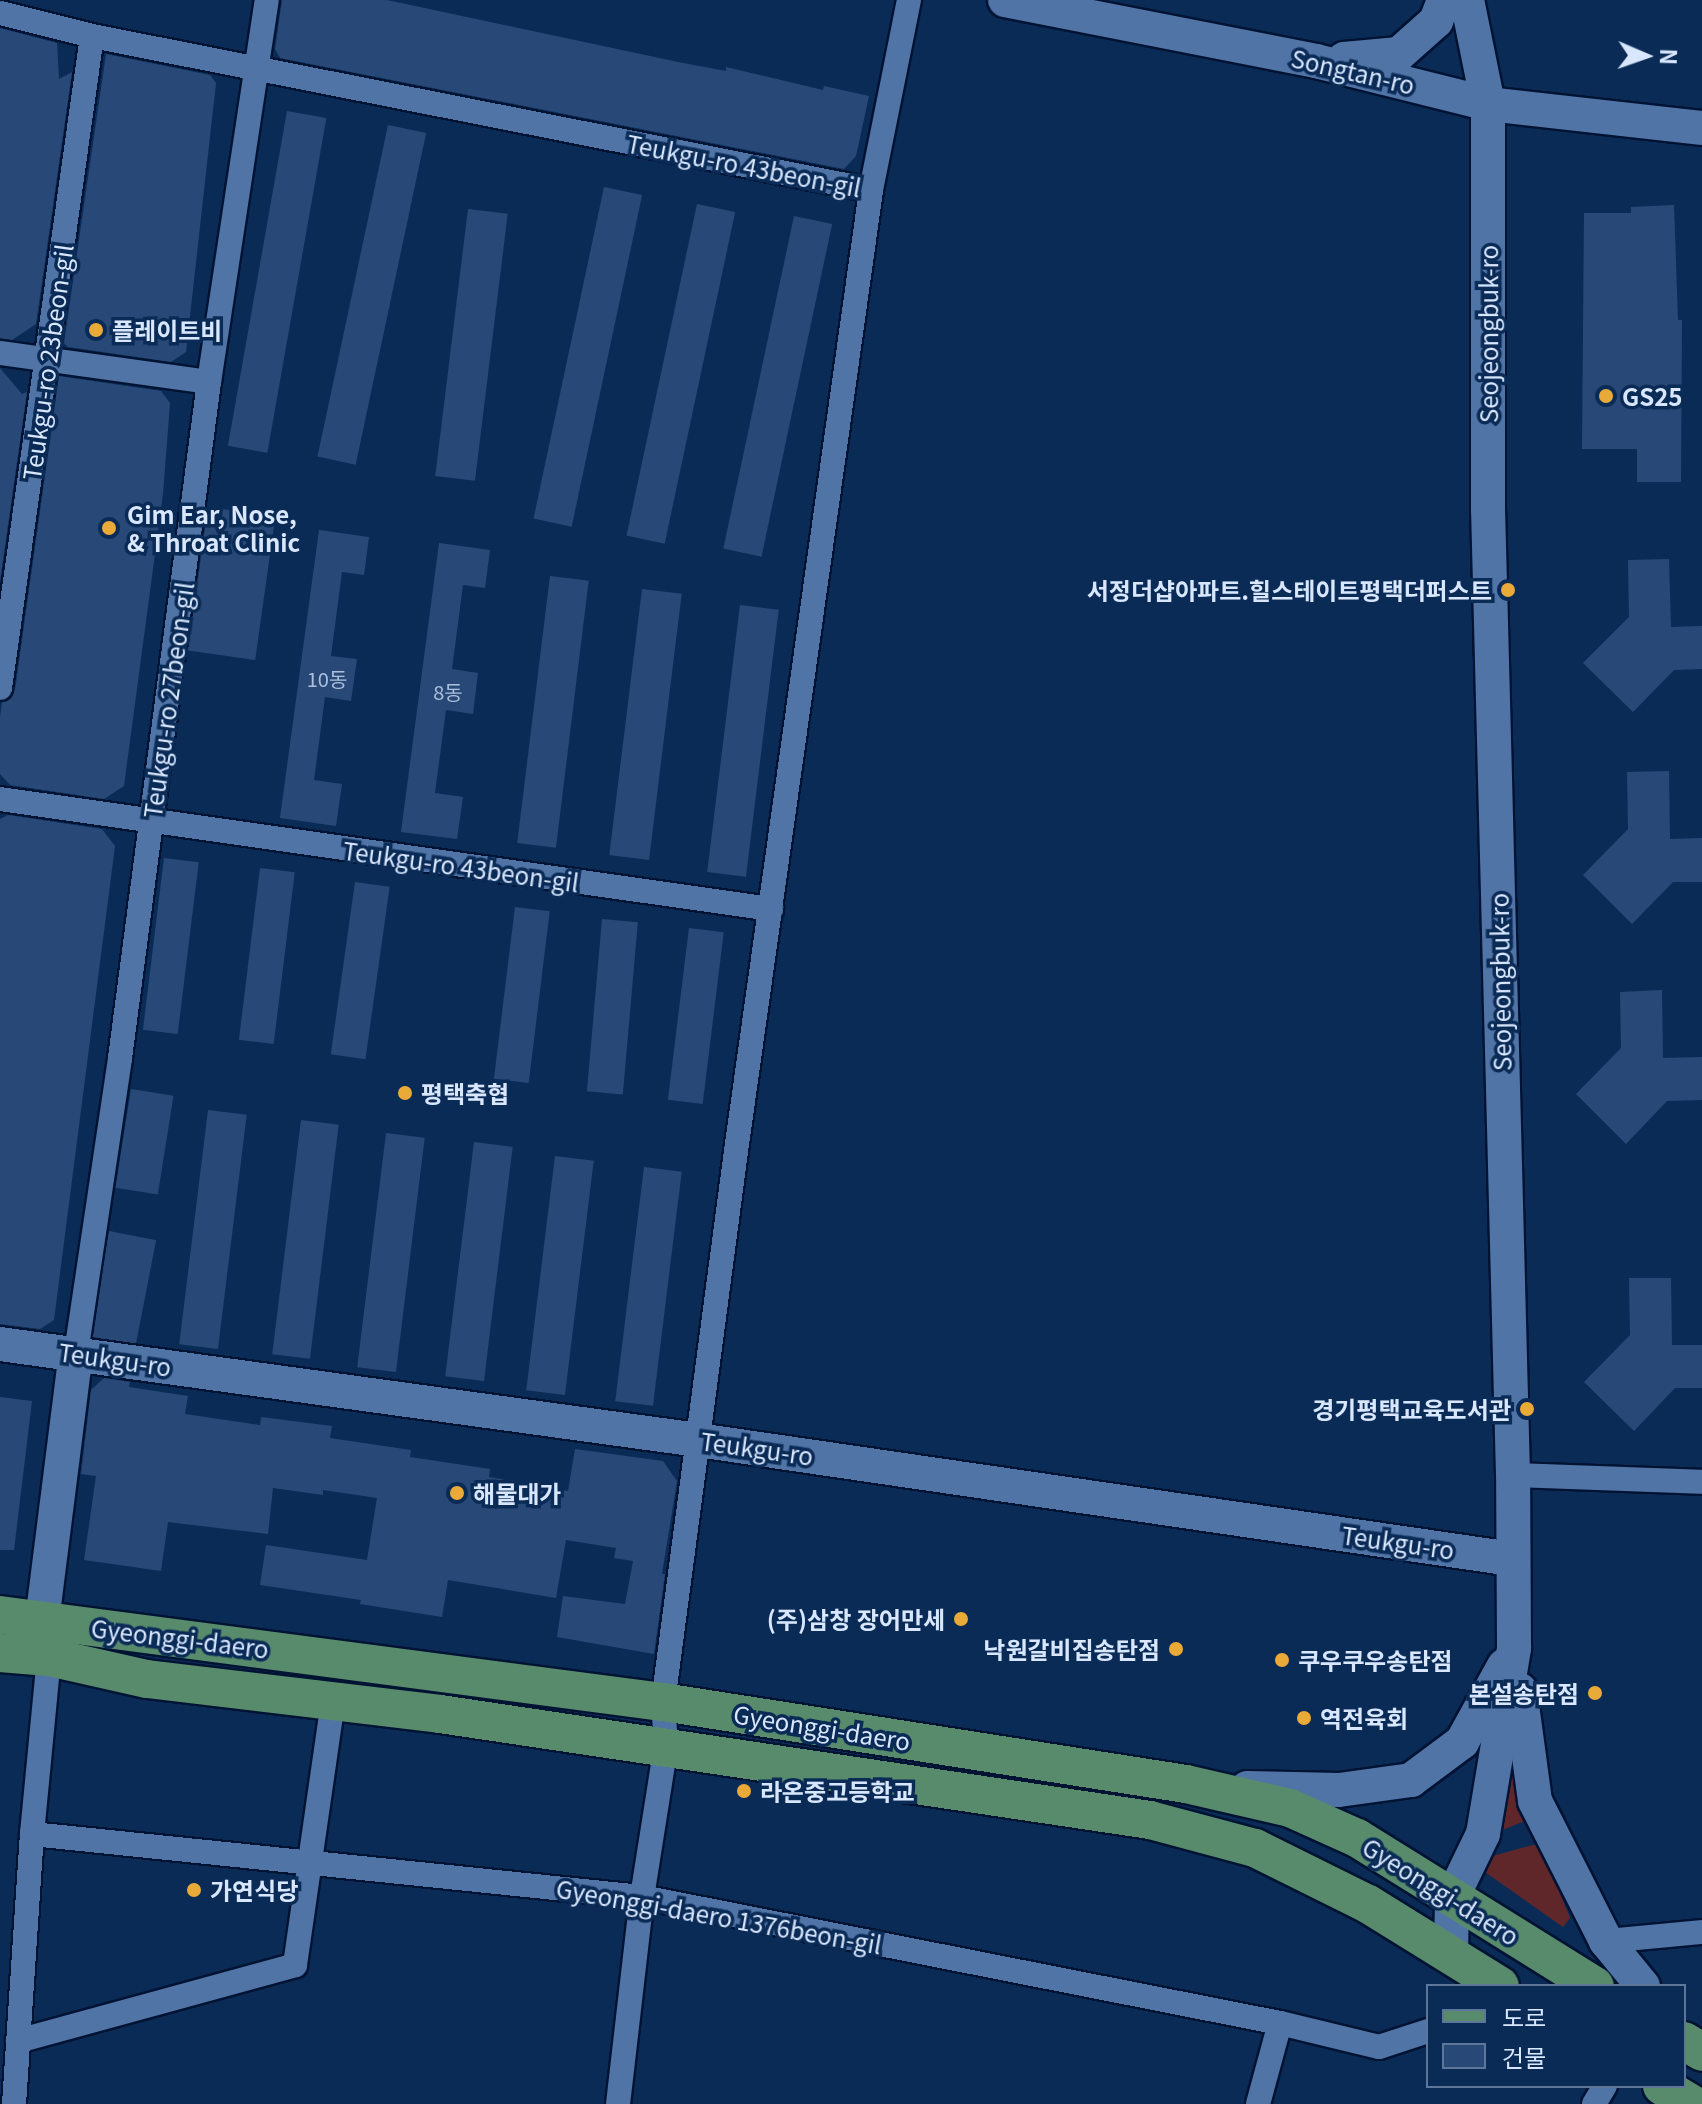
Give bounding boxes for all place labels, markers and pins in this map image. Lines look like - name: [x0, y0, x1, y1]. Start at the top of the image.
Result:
- place label: 플레이트비: [112, 316, 222, 344]
- marker: 플레이트비: [87, 321, 105, 339]
- place label: GS25: [1622, 382, 1683, 410]
- marker: GS25: [1597, 387, 1615, 405]
- place label: Gim Ear, Nose, & Throat Clinic: [127, 500, 300, 556]
- marker: Gim Ear, Nose, & Throat Clinic: [98, 517, 120, 539]
- place label: 서정더샵아파트.힐스테이트평택더퍼스트: [1087, 576, 1492, 604]
- marker: 서정더샵아파트.힐스테이트평택더퍼스트: [1499, 581, 1517, 599]
- place label: 평택축협: [421, 1079, 509, 1107]
- marker: 평택축협: [396, 1084, 414, 1102]
- place label: 경기평택교육도서관: [1312, 1395, 1511, 1423]
- marker: 경기평택교육도서관: [1518, 1400, 1536, 1418]
- place label: 해물대가: [473, 1479, 561, 1507]
- marker: 해물대가: [448, 1484, 466, 1502]
- place label: (주)삼창 장어만세: [767, 1605, 945, 1633]
- marker: (주)삼창 장어만세: [952, 1610, 970, 1628]
- place label: 낙원갈비집송탄점: [983, 1635, 1160, 1663]
- marker: 낙원갈비집송탄점: [1167, 1640, 1185, 1658]
- place label: 쿠우쿠우송탄점: [1298, 1646, 1453, 1674]
- marker: 쿠우쿠우송탄점: [1273, 1651, 1291, 1669]
- place label: 본설송탄점: [1469, 1679, 1579, 1707]
- marker: 본설송탄점: [1586, 1684, 1604, 1702]
- place label: 역전육회: [1320, 1704, 1408, 1732]
- marker: 역전육회: [1295, 1709, 1313, 1727]
- place label: 라온중고등학교: [760, 1777, 915, 1805]
- marker: 라온중고등학교: [735, 1782, 753, 1800]
- place label: 가연식당: [210, 1876, 298, 1904]
- marker: 가연식당: [185, 1881, 203, 1899]

